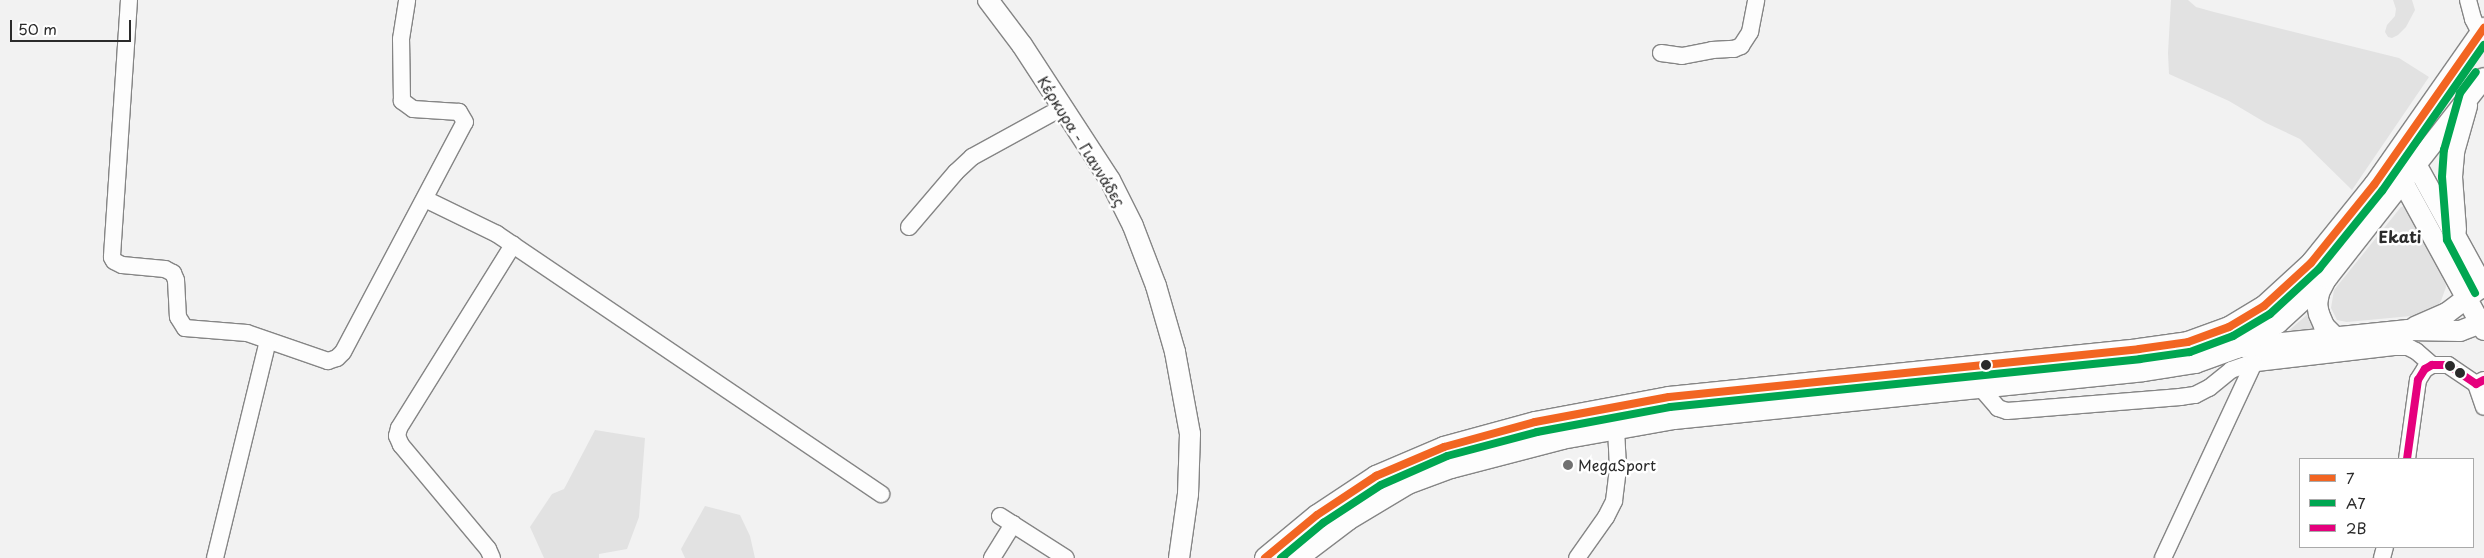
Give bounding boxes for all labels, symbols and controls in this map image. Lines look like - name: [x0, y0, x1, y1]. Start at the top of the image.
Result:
- scale bar: [12, 10, 134, 42]
- text: 50 m: [18, 17, 57, 40]
- street label: Κέρκυρα - Γιαννάδες: [1034, 72, 1130, 210]
- district label: Ekati: [2379, 226, 2421, 246]
- unlabelled marker: [1981, 360, 1991, 370]
- unlabelled marker: [2445, 361, 2455, 371]
- unlabelled marker: [2455, 368, 2465, 378]
- place label: MegaSport: [1578, 456, 1656, 474]
- legend: [2299, 458, 2474, 548]
- marker: MegaSport: [1562, 459, 1574, 471]
- text: 7: [2346, 466, 2355, 489]
- text: A7: [2346, 491, 2366, 514]
- text: 2B: [2346, 516, 2367, 539]

